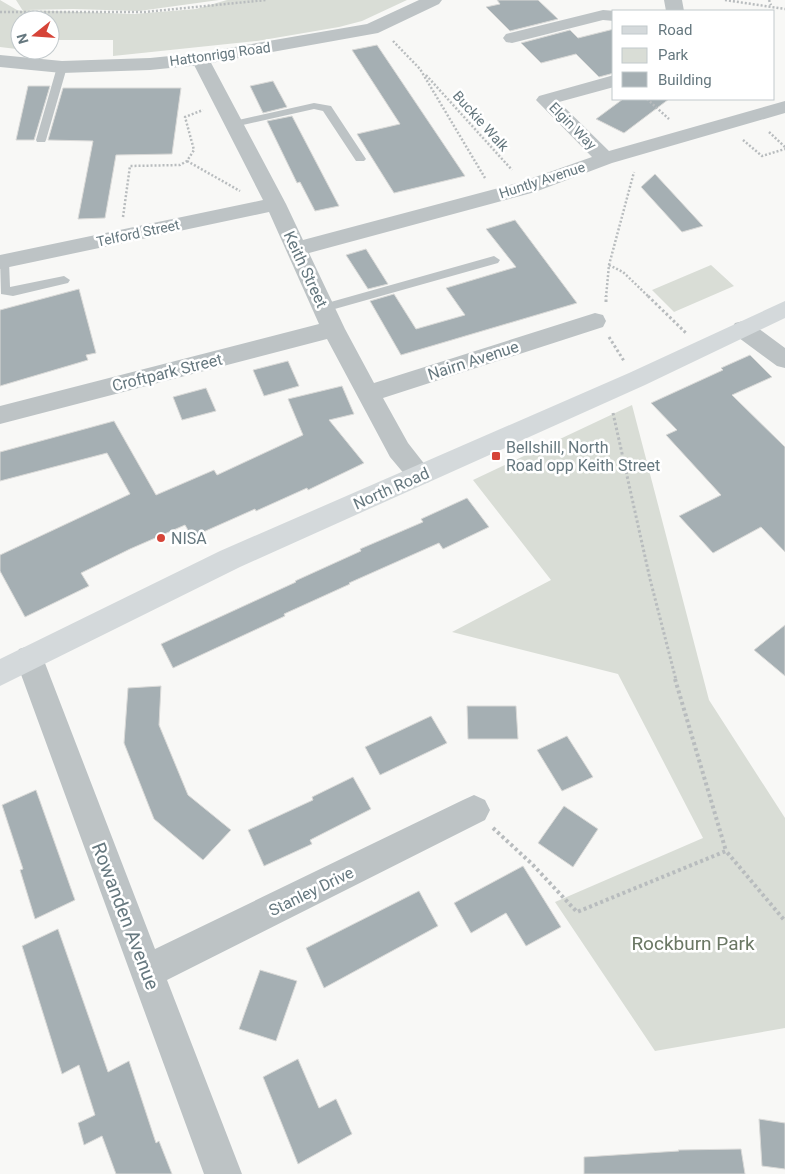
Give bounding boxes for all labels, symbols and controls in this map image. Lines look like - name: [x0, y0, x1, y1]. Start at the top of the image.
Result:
- north arrow: [10, 10, 60, 60]
- legend: [612, 10, 775, 100]
- text: Road: [658, 21, 692, 39]
- text: N: [13, 32, 32, 46]
- street label: Hattonrigg Road: [168, 39, 272, 69]
- text: Park: [658, 46, 689, 64]
- text: Building: [658, 71, 712, 89]
- street label: Buckie Walk: [450, 88, 513, 155]
- street label: Elgin Way: [546, 99, 600, 153]
- street label: Huntly Avenue: [497, 159, 587, 201]
- street label: Telford Street: [95, 216, 181, 250]
- street label: Keith Street: [280, 228, 332, 311]
- street label: Nairn Avenue: [425, 337, 521, 384]
- street label: Croftpark Street: [110, 350, 224, 395]
- place label: Bellshill, North Road opp Keith Street: [506, 438, 660, 475]
- marker: Bellshill, North Road opp Keith Street: [490, 450, 502, 462]
- street label: North Road: [350, 463, 432, 514]
- place label: NISA: [171, 529, 207, 548]
- marker: NISA: [155, 532, 167, 544]
- street label: Rowanden Avenue: [87, 839, 164, 993]
- street label: Stanley Drive: [266, 863, 357, 920]
- park label: Rockburn Park: [631, 932, 755, 955]

